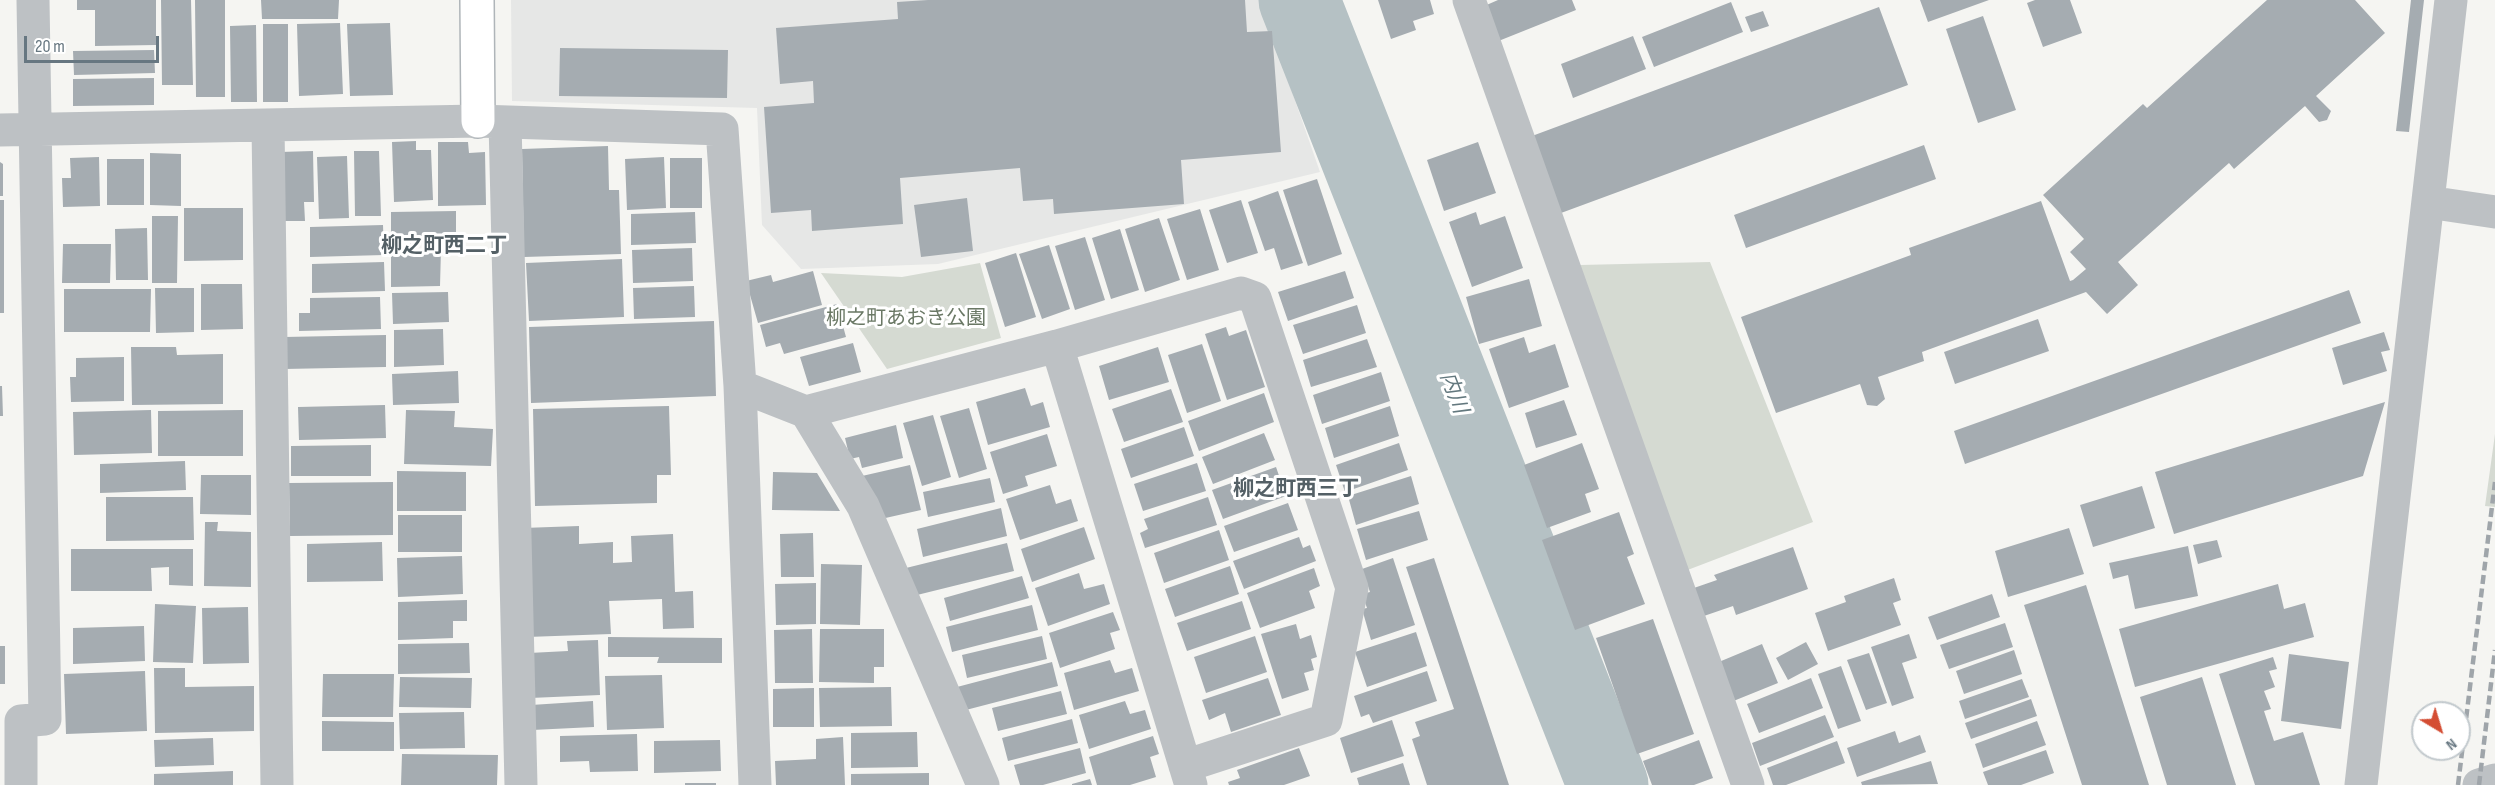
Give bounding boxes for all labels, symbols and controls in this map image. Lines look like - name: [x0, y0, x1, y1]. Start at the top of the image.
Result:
- scale bar: [27, 24, 162, 62]
- text: 20 m: [35, 36, 65, 57]
- district label: 柳之町西二丁: [381, 234, 507, 260]
- park label: 柳之町あおき公園: [826, 307, 986, 331]
- water label: 内川: [1434, 369, 1472, 417]
- district label: 柳之町西三丁: [1233, 477, 1359, 503]
- north arrow: [2411, 701, 2471, 761]
- text: N: [2442, 734, 2460, 754]

